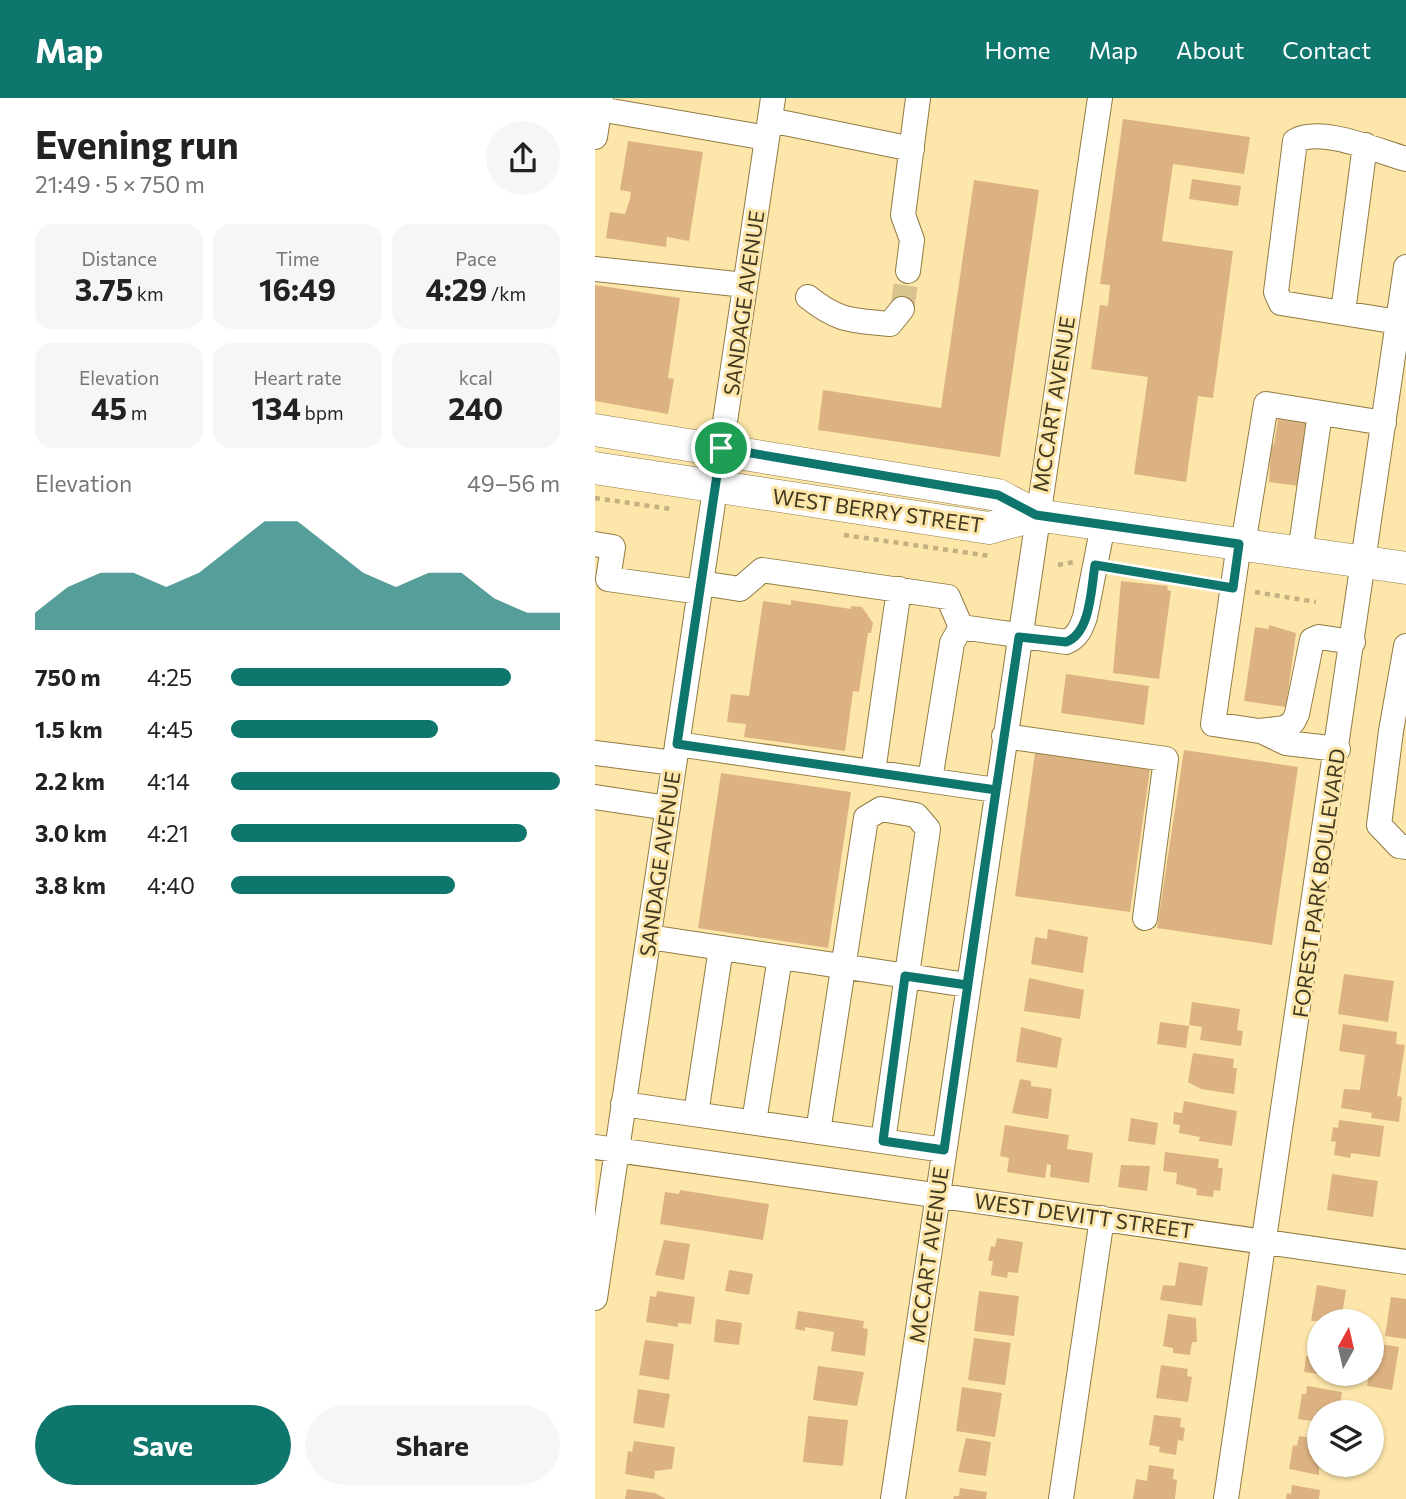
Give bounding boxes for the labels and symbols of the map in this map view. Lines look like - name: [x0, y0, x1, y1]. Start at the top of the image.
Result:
- street label: SANDAGE AVENUE: [718, 209, 768, 397]
- street label: MCCART AVENUE: [1027, 314, 1079, 494]
- pin: [691, 418, 751, 478]
- street label: WEST BERRY STREET: [771, 483, 985, 537]
- street label: FOREST PARK BOULEVARD: [1287, 747, 1349, 1019]
- street label: SANDAGE AVENUE: [634, 770, 684, 958]
- street label: MCCART AVENUE: [903, 1165, 953, 1345]
- street label: WEST DEVITT STREET: [973, 1187, 1195, 1243]
- north arrow: [1307, 1309, 1384, 1386]

